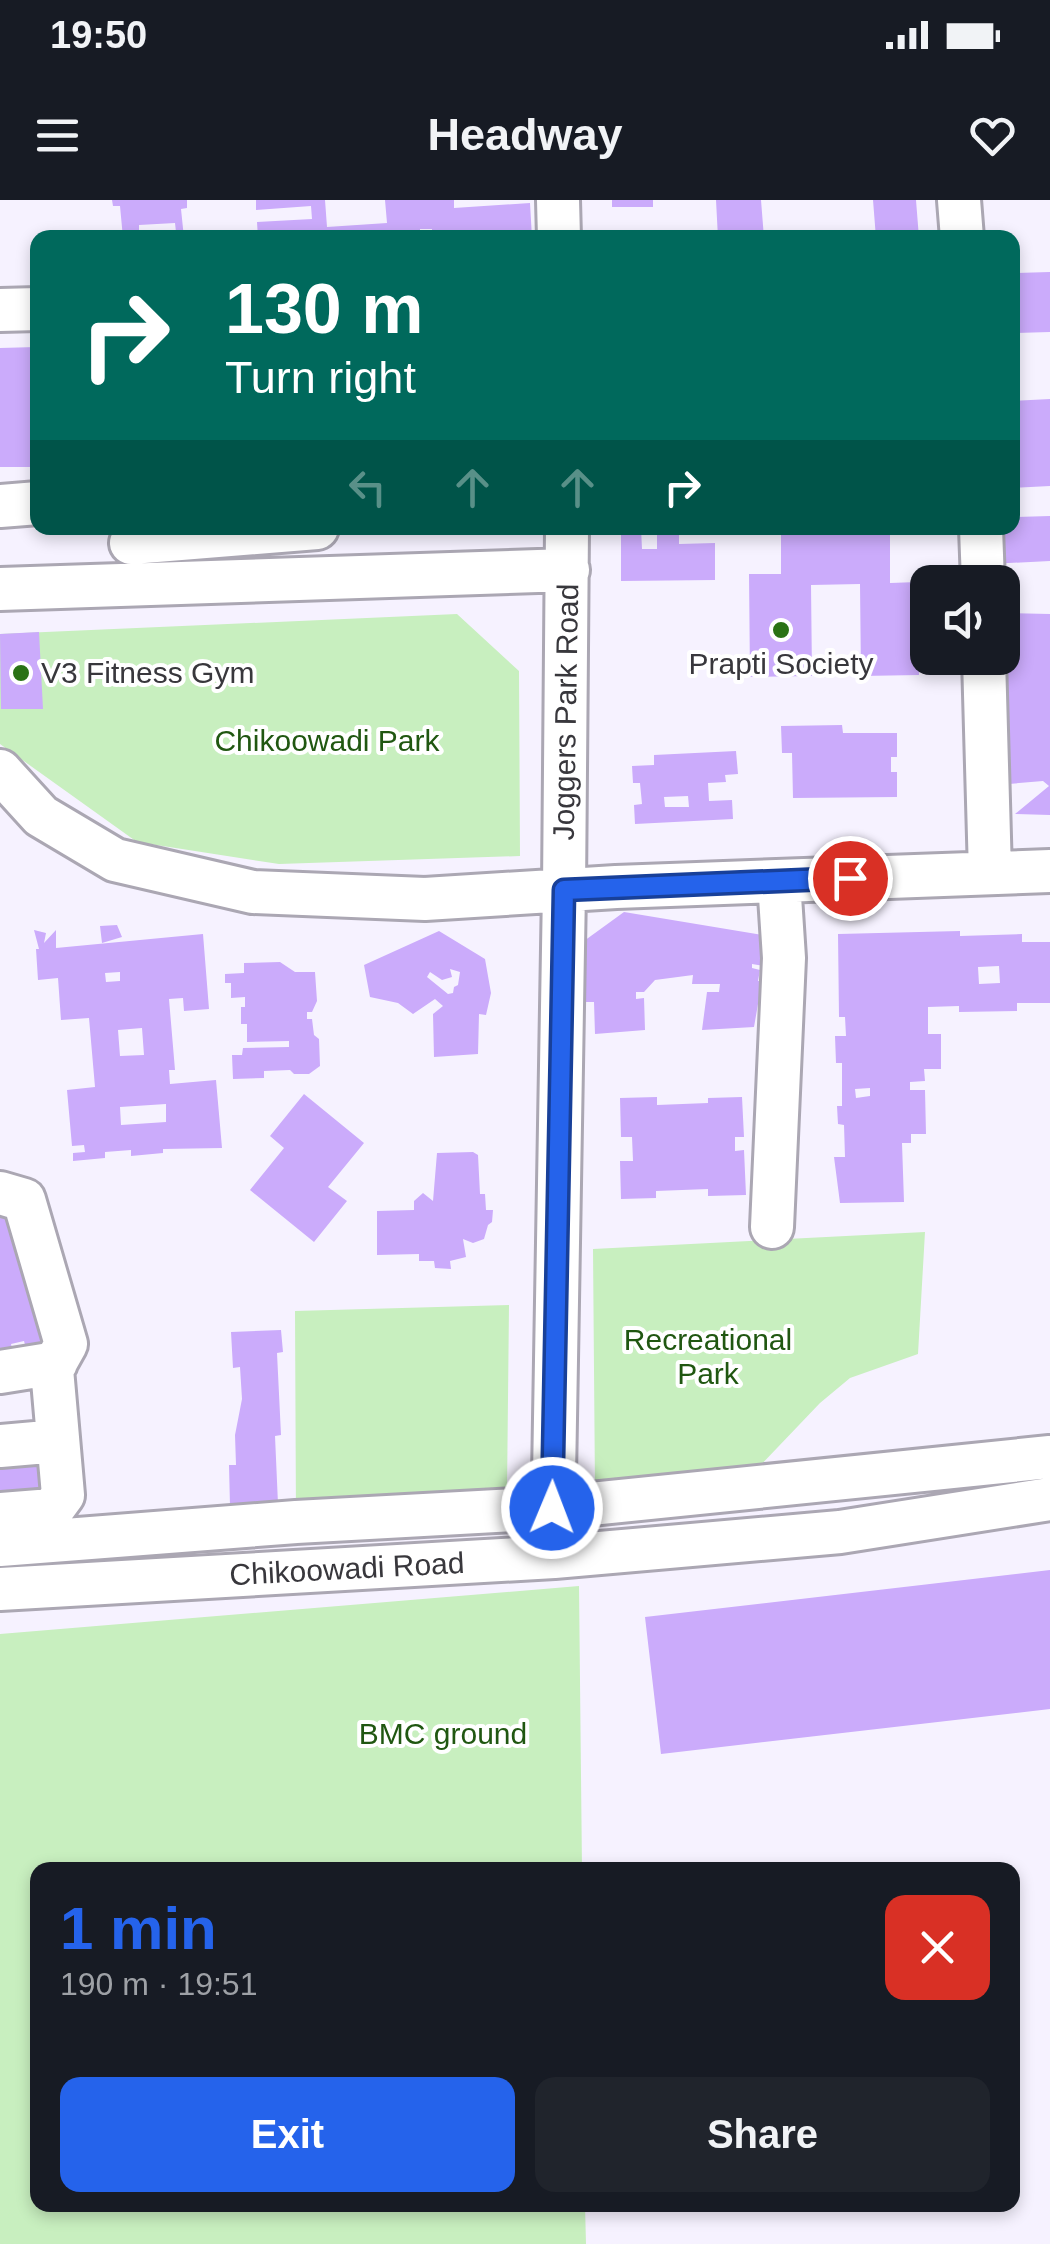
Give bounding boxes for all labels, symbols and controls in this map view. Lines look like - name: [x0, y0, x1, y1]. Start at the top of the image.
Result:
- text: 19:50: [50, 14, 147, 56]
- icon: menu: [30, 108, 85, 163]
- icon: heart: [965, 108, 1020, 163]
- text: Headway: [427, 109, 623, 160]
- icon: right: [60, 270, 190, 400]
- text: 130 m: [225, 270, 423, 348]
- text: Turn right: [225, 352, 416, 403]
- icon: left: [340, 460, 395, 515]
- icon: ahead: [445, 460, 500, 515]
- icon: ahead: [550, 460, 605, 515]
- icon: right: [655, 460, 710, 515]
- map controls: [910, 565, 1020, 675]
- button: sound: [910, 565, 1020, 675]
- street label: Joggers Park Road: [547, 583, 584, 841]
- marker: Prapti Society: [770, 619, 792, 641]
- place label: Prapti Society: [688, 647, 874, 680]
- place label: V3 Fitness Gym: [41, 656, 254, 689]
- marker: V3 Fitness Gym: [10, 662, 32, 684]
- park label: Chikoowadi Park: [214, 724, 441, 757]
- pin: [808, 836, 893, 921]
- icon: arrive: [823, 851, 878, 906]
- park label: Recreational Park: [624, 1323, 792, 1390]
- position arrow: [500, 1456, 604, 1560]
- street label: Chikoowadi Road: [229, 1546, 465, 1591]
- park label: BMC ground: [359, 1717, 527, 1750]
- text: 1 min: [60, 1895, 217, 1962]
- button: close: [885, 1895, 990, 2000]
- text: 190 m · 19:51: [60, 1966, 257, 2002]
- button: Exit: [60, 2077, 515, 2192]
- button: Share: [535, 2077, 990, 2192]

